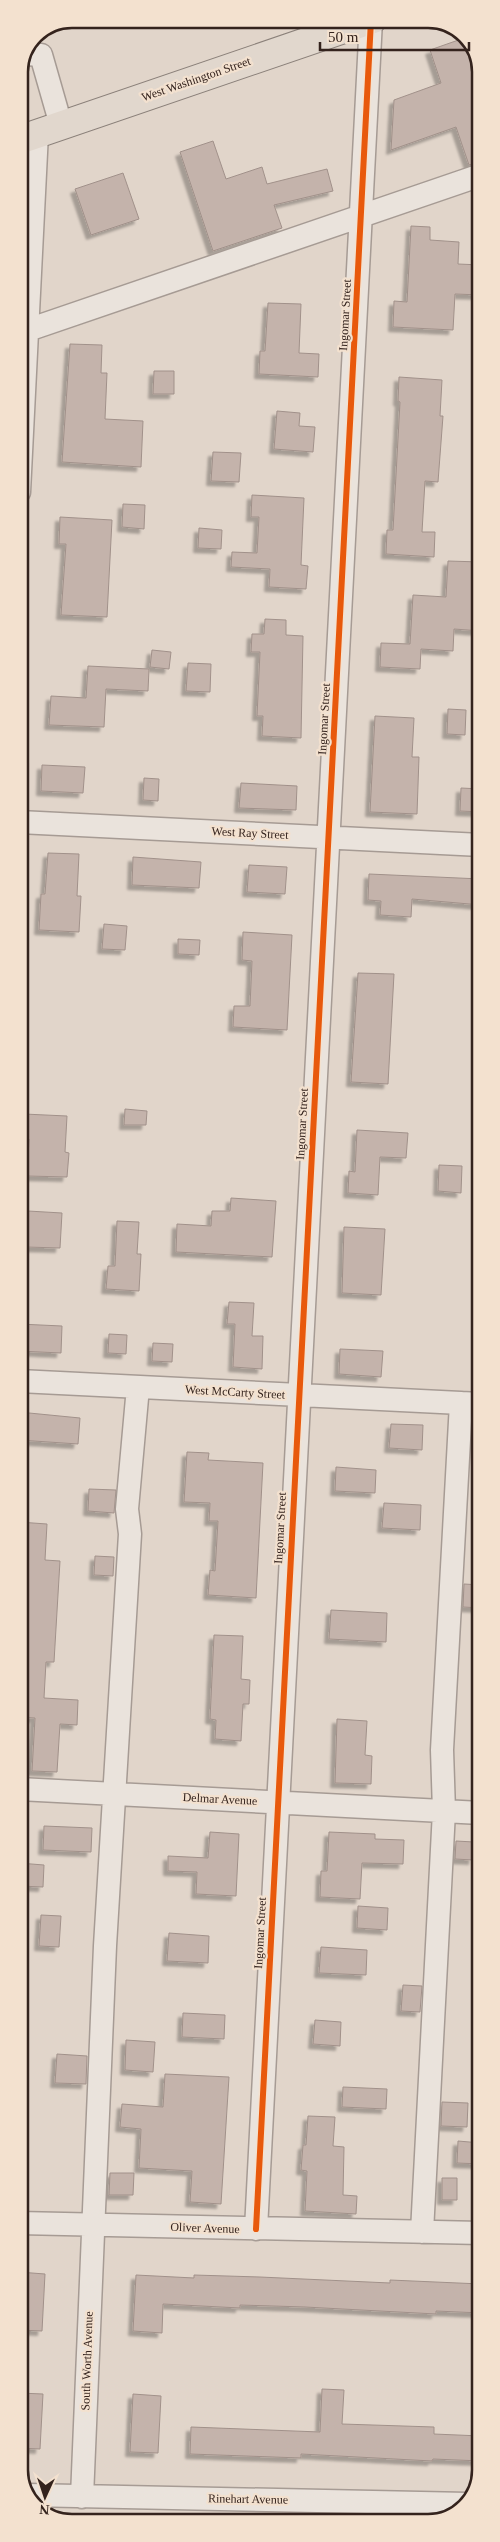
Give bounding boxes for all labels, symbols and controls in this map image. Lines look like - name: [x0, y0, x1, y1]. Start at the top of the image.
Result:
- scale bar: [320, 20, 469, 52]
- text: 50 m: [328, 29, 359, 45]
- street label: West Washington Street: [140, 54, 253, 104]
- street label: Ingomar Street: [336, 278, 354, 351]
- street label: Ingomar Street: [315, 682, 333, 755]
- street label: West Ray Street: [211, 824, 289, 842]
- street label: Ingomar Street: [293, 1087, 311, 1160]
- street label: West McCarty Street: [185, 1382, 286, 1402]
- street label: Ingomar Street: [271, 1491, 289, 1564]
- street label: Delmar Avenue: [182, 1790, 258, 1808]
- street label: Ingomar Street: [251, 1896, 269, 1969]
- street label: Oliver Avenue: [170, 2220, 240, 2236]
- street label: South Worth Avenue: [78, 2311, 96, 2411]
- north arrow: [20, 2472, 70, 2522]
- street label: Rinehart Avenue: [208, 2491, 288, 2507]
- text: N: [39, 2502, 50, 2517]

